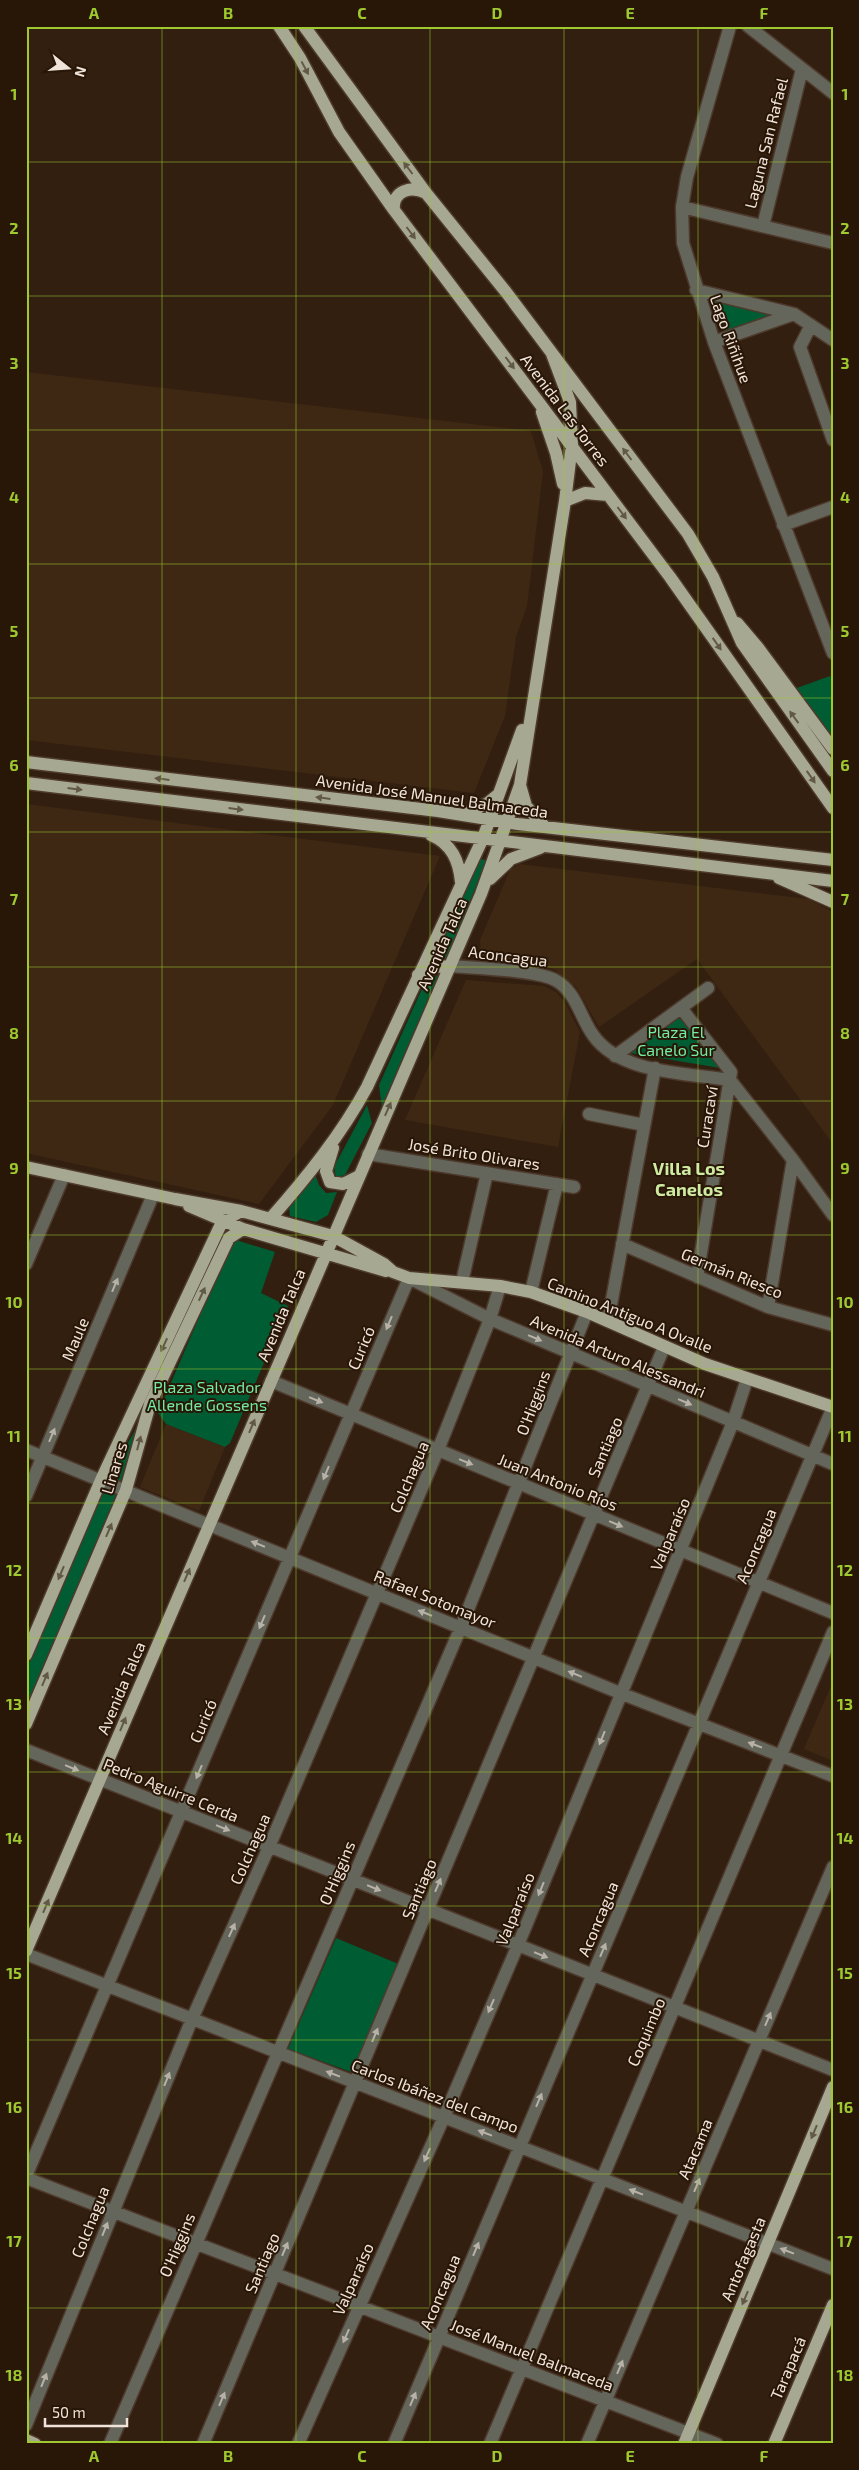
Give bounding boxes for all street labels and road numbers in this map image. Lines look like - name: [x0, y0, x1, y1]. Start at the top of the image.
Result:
- street label: Laguna San Rafael: [740, 75, 791, 210]
- street label: Lago Riñihue: [707, 292, 756, 386]
- street label: Avenida Las Torres: [517, 350, 614, 470]
- street label: Avenida José Manuel Balmaceda: [315, 770, 549, 821]
- street label: Avenida Talca: [413, 895, 470, 993]
- street label: Aconcagua: [467, 941, 549, 970]
- street label: Curacaví: [692, 1084, 721, 1149]
- street label: José Brito Olivares: [407, 1134, 541, 1173]
- street label: Germán Riesco: [679, 1243, 786, 1302]
- street label: Avenida Talca: [252, 1266, 309, 1364]
- street label: Camino Antiguo A Ovalle: [545, 1273, 715, 1356]
- street label: Avenida Arturo Alessandri: [528, 1310, 709, 1401]
- street label: Maule: [57, 1314, 92, 1363]
- street label: Curicó: [343, 1323, 378, 1372]
- street label: O'Higgins: [511, 1368, 554, 1438]
- street label: Santiago: [583, 1414, 626, 1480]
- street label: Colchagua: [385, 1438, 432, 1515]
- street label: Linares: [97, 1440, 130, 1496]
- street label: Juan Antonio Ríos: [496, 1449, 621, 1514]
- street label: Valparaíso: [646, 1495, 693, 1573]
- street label: Aconcagua: [731, 1506, 780, 1586]
- street label: Rafael Sotomayor: [371, 1565, 500, 1632]
- street label: Avenida Talca: [92, 1639, 149, 1737]
- street label: Curicó: [185, 1696, 220, 1745]
- street label: Pedro Aguirre Cerda: [101, 1754, 242, 1825]
- street label: Colchagua: [225, 1810, 274, 1887]
- street label: O'Higgins: [315, 1838, 359, 1908]
- street label: Santiago: [397, 1856, 440, 1922]
- street label: Valparaíso: [491, 1869, 538, 1948]
- street label: Aconcagua: [573, 1879, 622, 1959]
- street label: Coquimbo: [623, 1995, 668, 2069]
- street label: Carlos Ibáñez del Campo: [349, 2055, 521, 2136]
- street label: Atacama: [673, 2116, 716, 2182]
- street label: Colchagua: [67, 2183, 113, 2260]
- street label: O'Higgins: [155, 2210, 199, 2280]
- street label: Antofagasta: [716, 2214, 769, 2304]
- street label: Santiago: [240, 2230, 283, 2296]
- street label: Valparaíso: [328, 2240, 377, 2318]
- street label: Aconcagua: [415, 2252, 464, 2332]
- street label: José Manuel Balmaceda: [448, 2315, 616, 2394]
- street label: Tarapacá: [766, 2334, 809, 2402]

